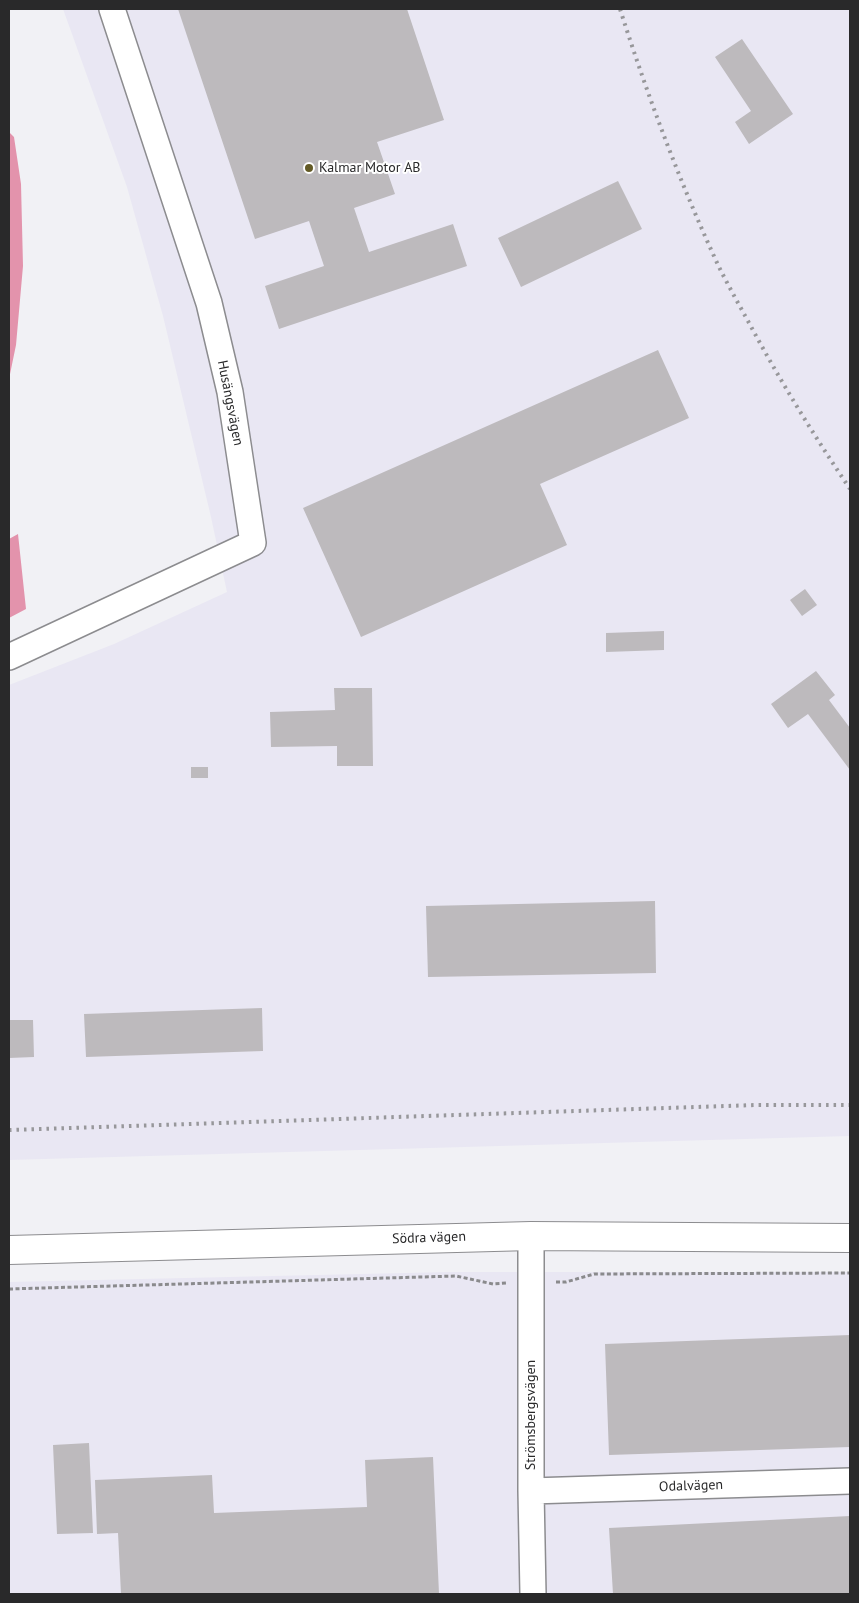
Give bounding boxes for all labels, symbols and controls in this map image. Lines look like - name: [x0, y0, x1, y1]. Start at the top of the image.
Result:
- place label: Kalmar Motor AB: [319, 160, 421, 176]
- marker: Kalmar Motor AB: [303, 162, 315, 174]
- street label: Husängsvägen: [213, 359, 247, 447]
- street label: Södra vägen: [392, 1228, 466, 1248]
- street label: Strömsbergsvägen: [523, 1360, 539, 1470]
- street label: Odalvägen: [659, 1476, 723, 1496]

